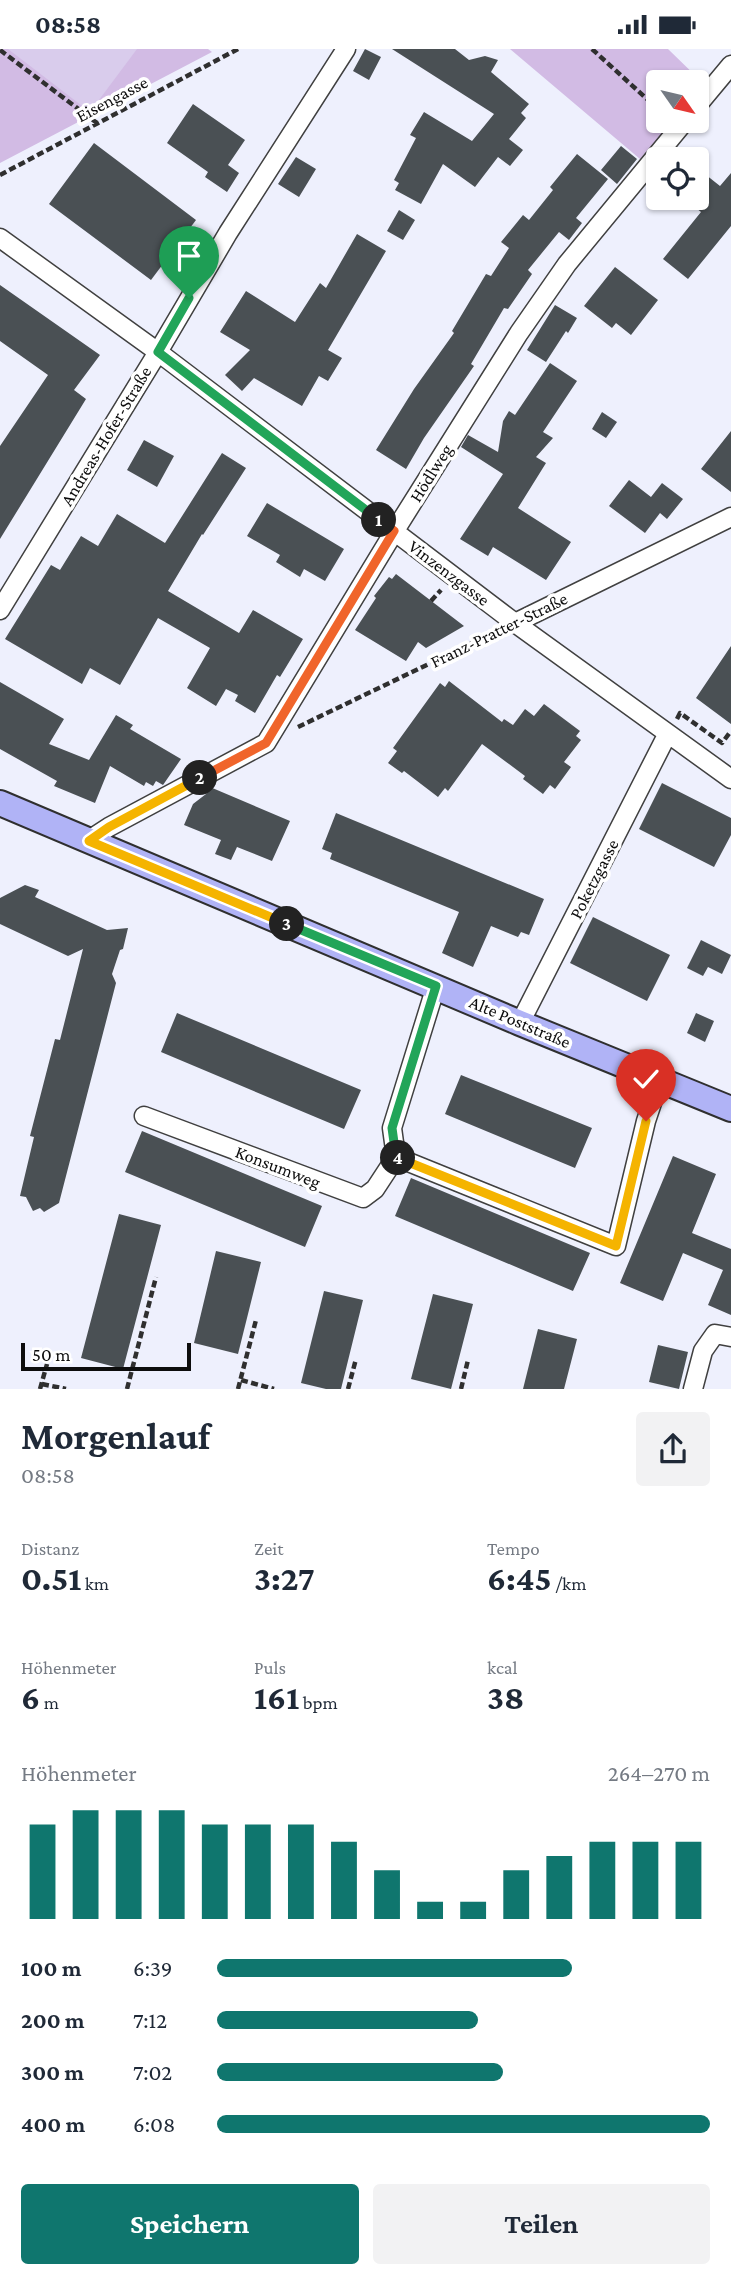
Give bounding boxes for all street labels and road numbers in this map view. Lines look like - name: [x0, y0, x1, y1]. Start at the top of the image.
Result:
- street label: Eisengasse: [73, 72, 151, 126]
- street label: Andreas-Hofer-Straße: [57, 363, 156, 509]
- street label: Hödlweg: [405, 440, 457, 506]
- street label: Vinzenzgasse: [405, 536, 493, 610]
- street label: Franz-Pratter-Straße: [427, 588, 571, 672]
- street label: Poketzgasse: [565, 836, 623, 922]
- street label: Alte Poststraße: [466, 992, 574, 1052]
- street label: Konsumweg: [233, 1142, 324, 1192]

